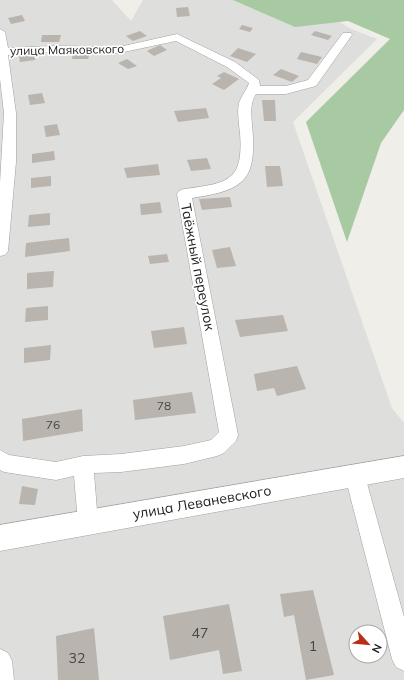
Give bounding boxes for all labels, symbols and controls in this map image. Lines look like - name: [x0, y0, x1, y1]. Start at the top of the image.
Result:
- street label: улица Маяковского: [10, 41, 124, 58]
- street label: Таёжный переулок: [177, 202, 219, 333]
- house number: 78: [157, 398, 171, 413]
- house number: 76: [46, 417, 60, 432]
- street label: улица Леваневского: [131, 481, 273, 523]
- house number: 47: [192, 624, 208, 642]
- north arrow: [348, 624, 388, 664]
- house number: 1: [309, 637, 317, 655]
- text: N: [369, 642, 385, 655]
- house number: 32: [69, 649, 85, 667]

